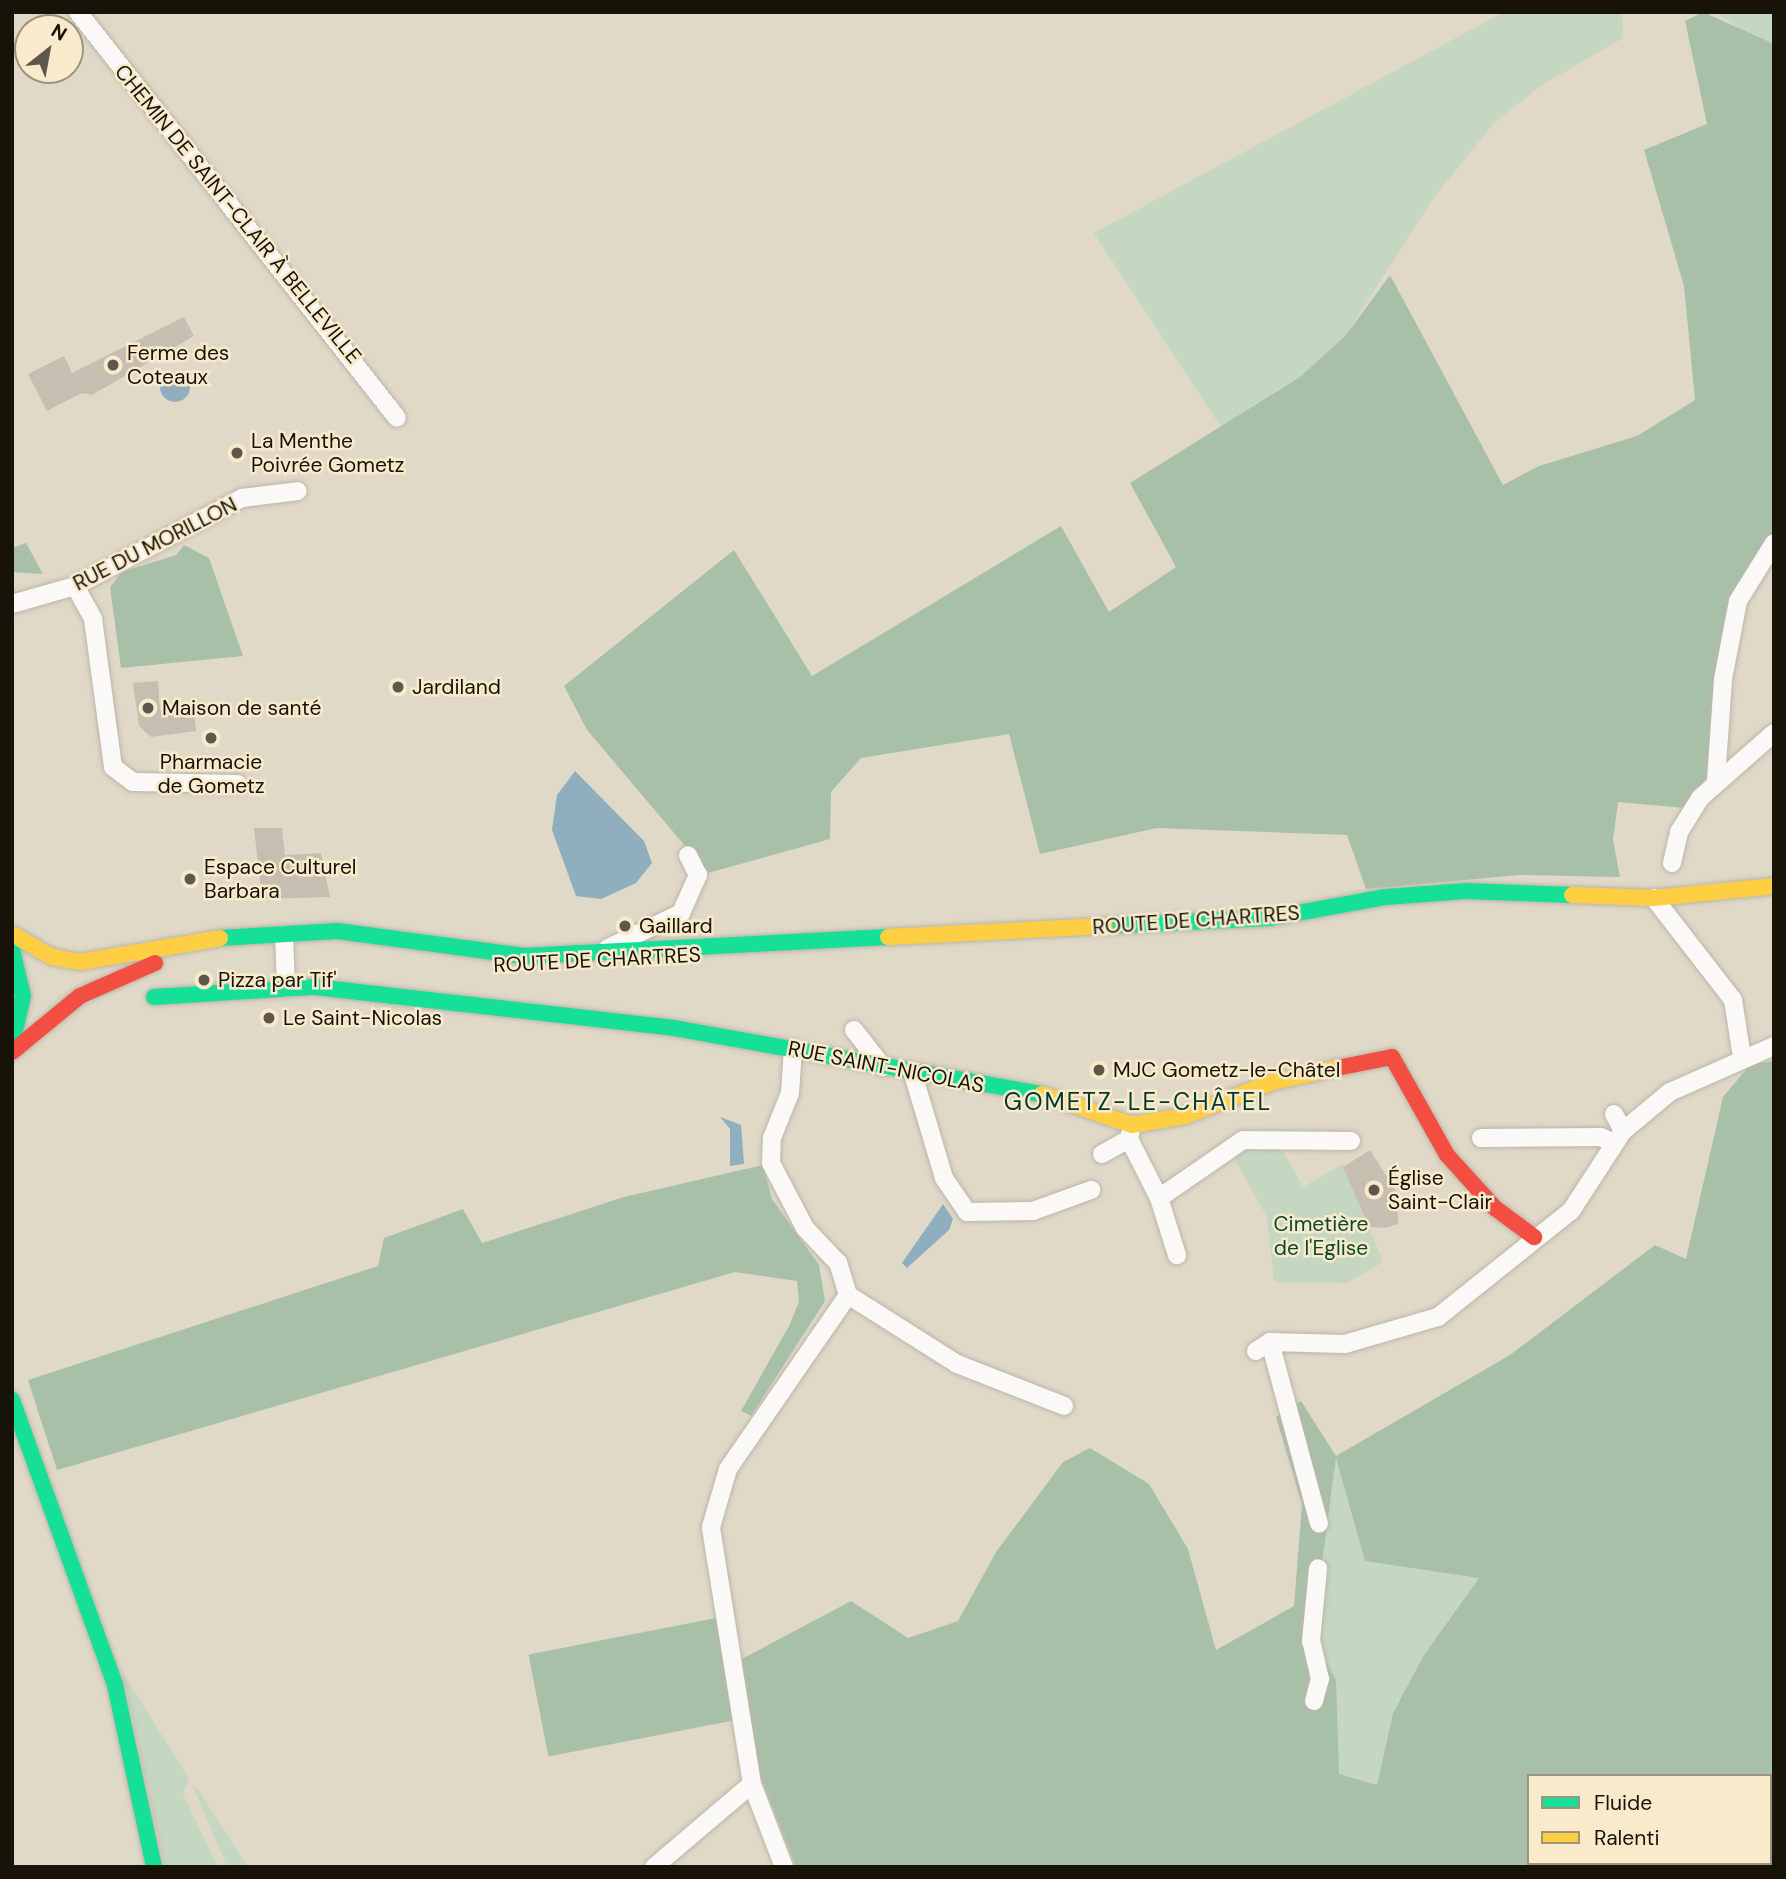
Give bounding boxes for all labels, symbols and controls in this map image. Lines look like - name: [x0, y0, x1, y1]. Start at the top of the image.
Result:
- north arrow: [14, 14, 84, 84]
- text: N: [47, 18, 71, 47]
- street label: CHEMIN DE SAINT-CLAIR À BELLEVILLE: [109, 59, 367, 369]
- place label: Ferme des Coteaux: [127, 340, 229, 390]
- marker: Ferme des Coteaux: [105, 357, 121, 373]
- place label: La Menthe Poivrée Gometz: [251, 428, 404, 478]
- marker: La Menthe Poivrée Gometz: [229, 445, 245, 461]
- street label: RUE DU MORILLON: [69, 492, 241, 596]
- place label: Jardiland: [412, 674, 501, 700]
- marker: Jardiland: [390, 679, 406, 695]
- place label: Maison de santé: [162, 695, 321, 721]
- marker: Maison de santé: [140, 700, 156, 716]
- marker: Pharmacie de Gometz: [203, 730, 219, 746]
- place label: Pharmacie de Gometz: [157, 749, 265, 799]
- place label: Espace Culturel Barbara: [204, 854, 357, 904]
- marker: Espace Culturel Barbara: [182, 871, 198, 887]
- street label: ROUTE DE CHARTRES: [1092, 900, 1300, 940]
- place label: Gaillard: [639, 913, 713, 939]
- marker: Gaillard: [617, 918, 633, 934]
- street label: ROUTE DE CHARTRES: [493, 942, 701, 978]
- place label: Pizza par Tif': [218, 967, 337, 993]
- marker: Pizza par Tif': [196, 972, 212, 988]
- place label: Le Saint-Nicolas: [283, 1005, 442, 1031]
- marker: Le Saint-Nicolas: [261, 1010, 277, 1026]
- street label: RUE SAINT-NICOLAS: [786, 1036, 986, 1098]
- place label: MJC Gometz-le-Châtel: [1113, 1057, 1340, 1083]
- marker: MJC Gometz-le-Châtel: [1091, 1062, 1107, 1078]
- district label: GOMETZ-LE-CHÂTEL: [1006, 1088, 1270, 1116]
- place label: Église Saint-Clair: [1388, 1165, 1492, 1215]
- marker: Église Saint-Clair: [1366, 1182, 1382, 1198]
- park label: Cimetière de l'Eglise: [1274, 1211, 1368, 1261]
- legend: [1527, 1774, 1772, 1865]
- text: Fluide: [1594, 1789, 1652, 1817]
- text: Ralenti: [1594, 1824, 1660, 1852]

